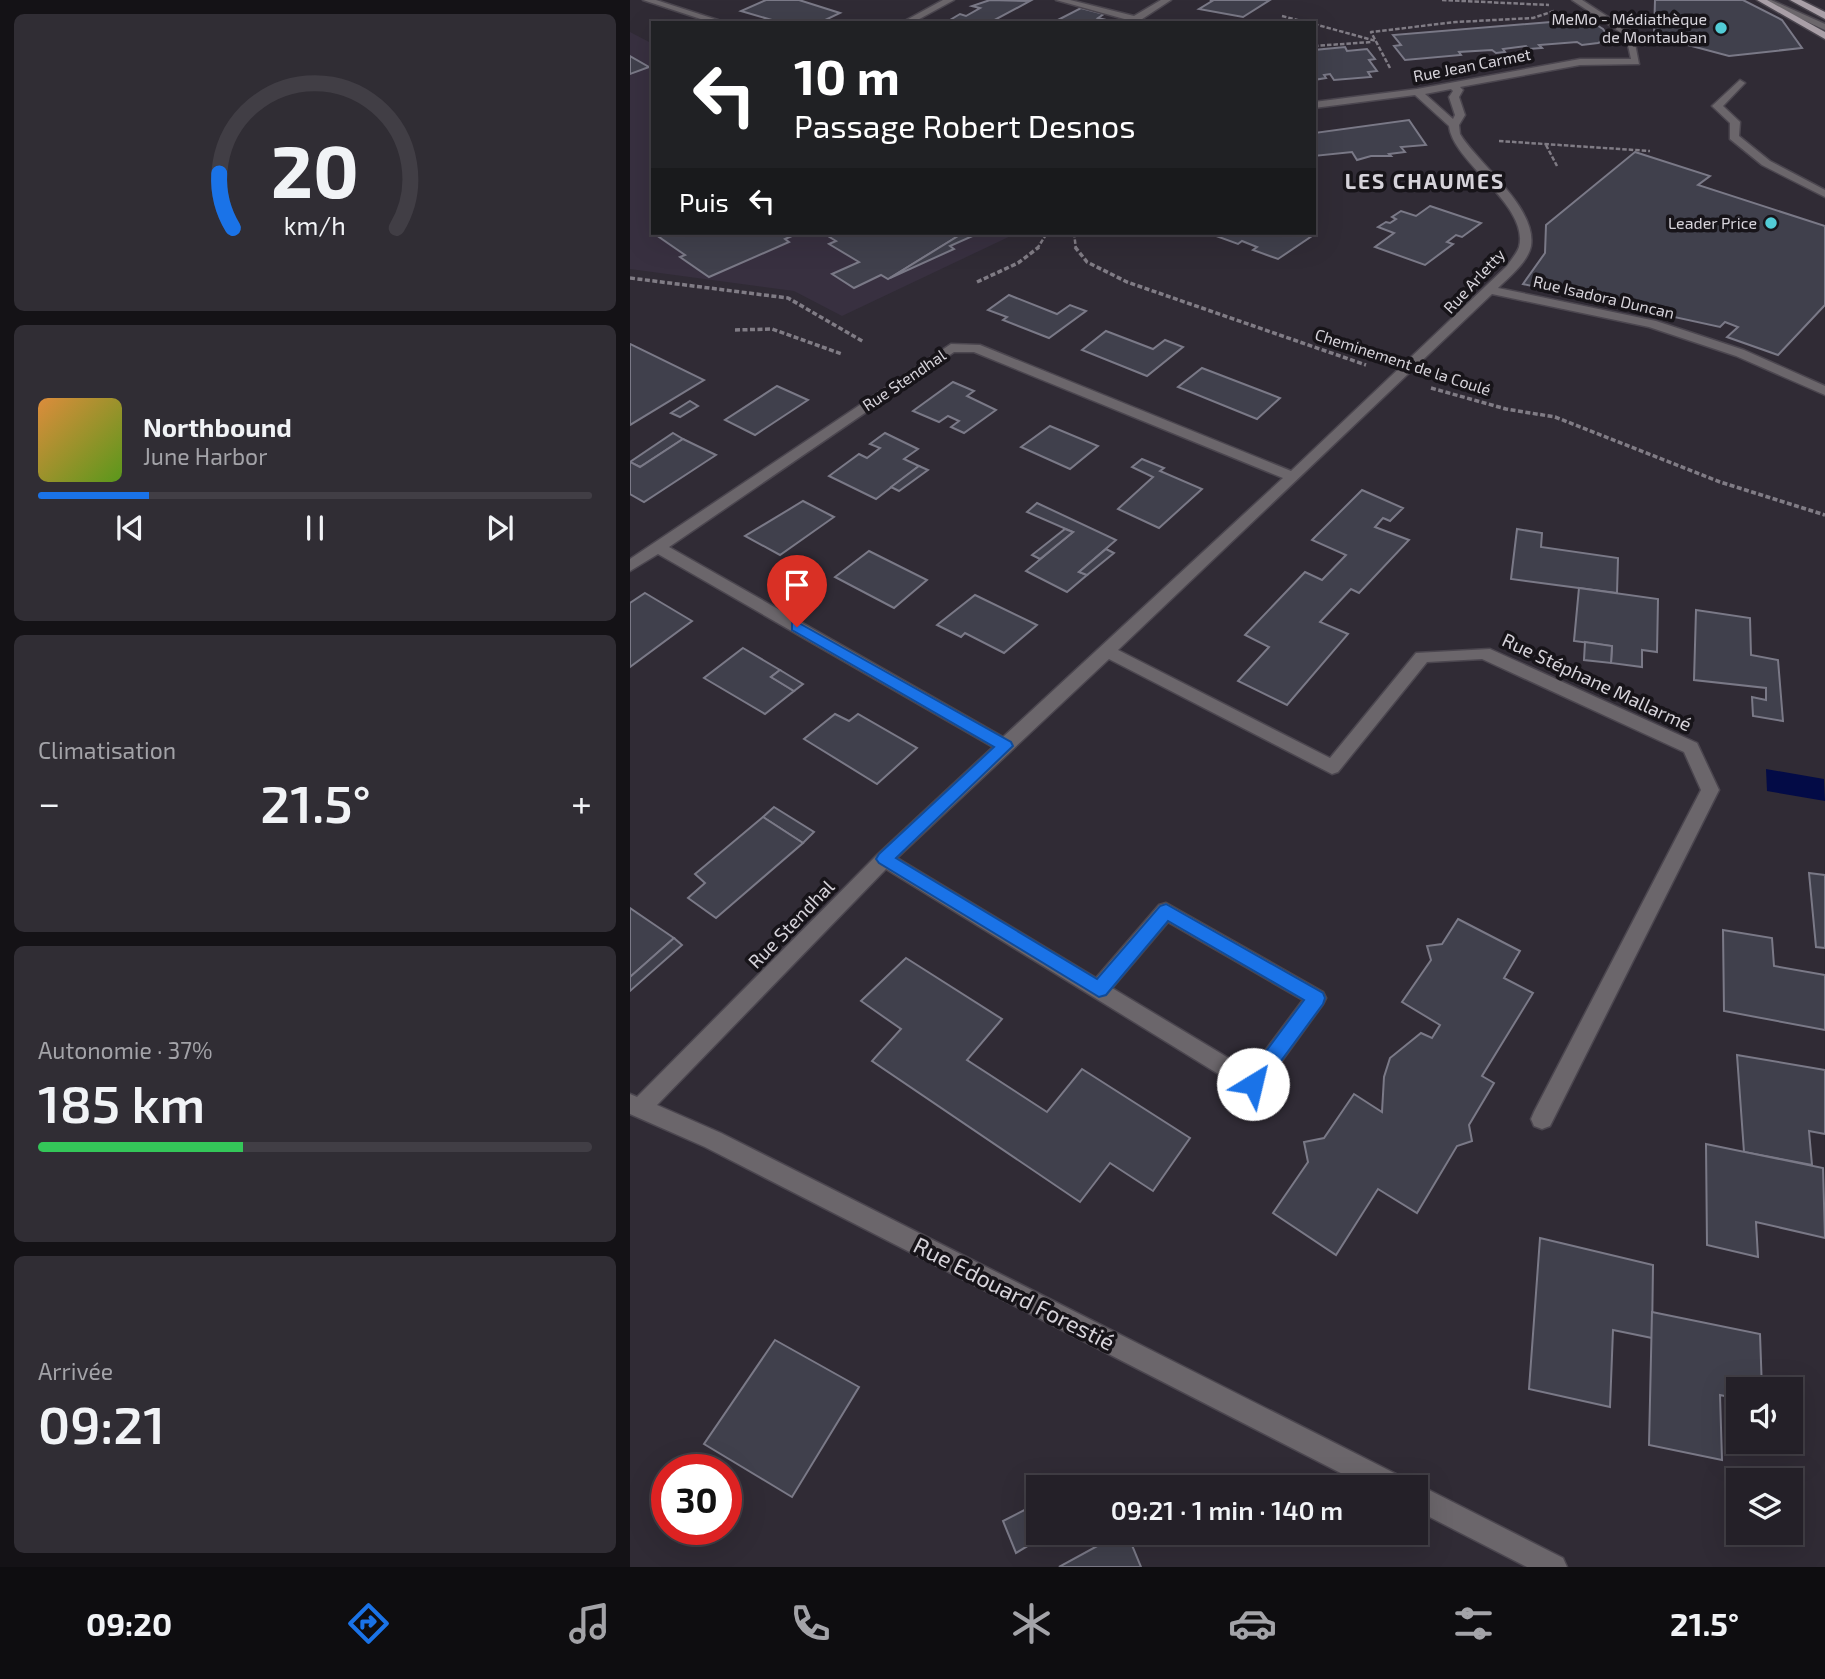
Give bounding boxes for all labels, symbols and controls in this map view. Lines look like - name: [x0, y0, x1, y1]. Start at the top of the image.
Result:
- place label: MeMo - Médiathèque de Montauban: [1552, 9, 1707, 46]
- marker: MeMo - Médiathèque de Montauban: [1713, 20, 1729, 36]
- street label: Rue Jean Carmet: [1411, 44, 1532, 85]
- text: 10 m: [794, 46, 900, 105]
- icon: left: [679, 49, 770, 140]
- text: Passage Robert Desnos: [794, 106, 1136, 144]
- text: 20: [271, 126, 359, 214]
- district label: LES CHAUMES: [1345, 168, 1505, 193]
- icon: left: [743, 182, 781, 220]
- text: Puis: [679, 186, 729, 217]
- text: km/h: [284, 210, 346, 240]
- place label: Leader Price: [1668, 213, 1757, 232]
- marker: Leader Price: [1763, 215, 1779, 231]
- street label: Rue Arletty: [1439, 244, 1509, 317]
- street label: Rue Isadora Duncan: [1532, 271, 1677, 322]
- street label: Cheminement de la Coulé: [1313, 324, 1493, 399]
- street label: Rue Stendhal: [859, 345, 949, 414]
- text: Northbound: [143, 411, 292, 442]
- text: June Harbor: [143, 442, 267, 470]
- icon: previous: [111, 509, 149, 547]
- icon: pause: [296, 509, 334, 547]
- icon: next: [481, 509, 519, 547]
- pin: [767, 555, 827, 627]
- icon: arrive: [778, 566, 816, 604]
- street label: Rue Stéphane Mallarmé: [1499, 628, 1696, 736]
- text: Climatisation: [38, 736, 176, 764]
- text: 21.5°: [260, 771, 371, 833]
- text: −: [38, 779, 60, 825]
- text: +: [571, 779, 592, 825]
- street label: Rue Stendhal: [743, 874, 839, 973]
- text: Autonomie · 37%: [38, 1036, 213, 1064]
- position arrow: [1216, 1047, 1290, 1121]
- text: 185 km: [38, 1071, 205, 1133]
- street label: Rue Edouard Forestié: [909, 1230, 1120, 1356]
- text: Arrivée: [38, 1357, 113, 1385]
- map controls: [1726, 1377, 1803, 1545]
- button: sound: [1726, 1377, 1803, 1454]
- text: 09:21: [38, 1392, 165, 1454]
- speed limit sign: 30: [651, 1454, 742, 1545]
- button: layers: [1726, 1468, 1803, 1545]
- text: 09:21 · 1 min · 140 m: [1111, 1494, 1343, 1525]
- icon: directions: [344, 1599, 393, 1648]
- icon: music: [565, 1599, 614, 1648]
- icon: phone: [786, 1599, 835, 1648]
- icon: climate: [1007, 1599, 1056, 1648]
- icon: car: [1228, 1599, 1277, 1648]
- icon: filters: [1449, 1599, 1498, 1648]
- text: 09:20: [86, 1604, 172, 1642]
- text: 21.5°: [1670, 1604, 1739, 1642]

